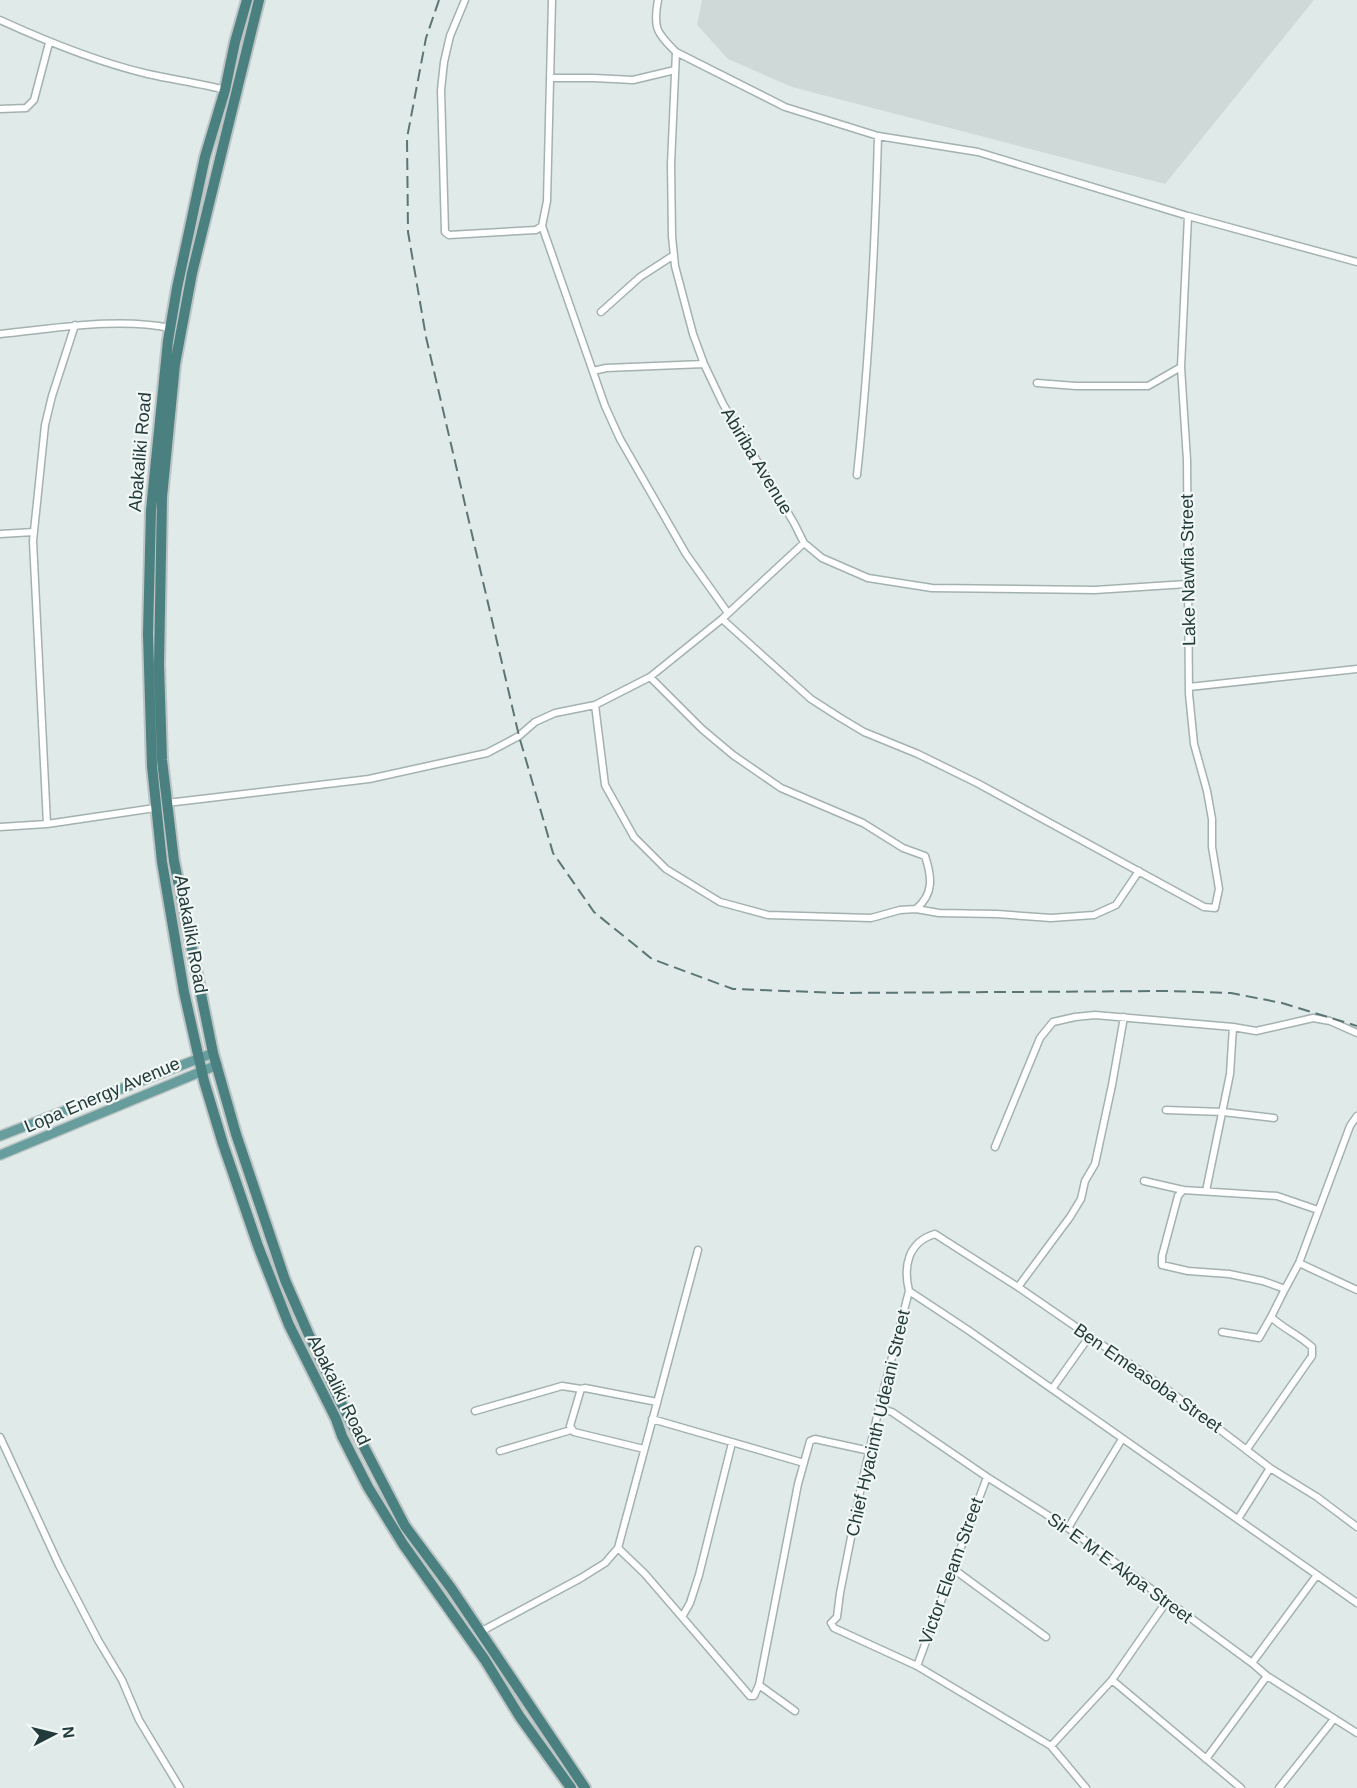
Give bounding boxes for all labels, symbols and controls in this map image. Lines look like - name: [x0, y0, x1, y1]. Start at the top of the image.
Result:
- street label: Abakaliki Road: [125, 391, 155, 513]
- street label: Abiriba Avenue: [717, 404, 797, 518]
- street label: Lake Nawfia Street: [1177, 494, 1199, 646]
- street label: Abakaliki Road: [171, 873, 211, 995]
- street label: Lopa Energy Avenue: [21, 1053, 183, 1137]
- street label: Chief Hyacinth Udeani Street: [842, 1308, 914, 1538]
- street label: Ben Emeasoba Street: [1070, 1319, 1226, 1437]
- street label: Abakaliki Road: [304, 1332, 374, 1448]
- street label: Victor Eleam Street: [915, 1495, 987, 1647]
- street label: Sir E M E Akpa Street: [1044, 1509, 1196, 1627]
- north arrow: [24, 1704, 84, 1764]
- text: N: [59, 1725, 78, 1739]

